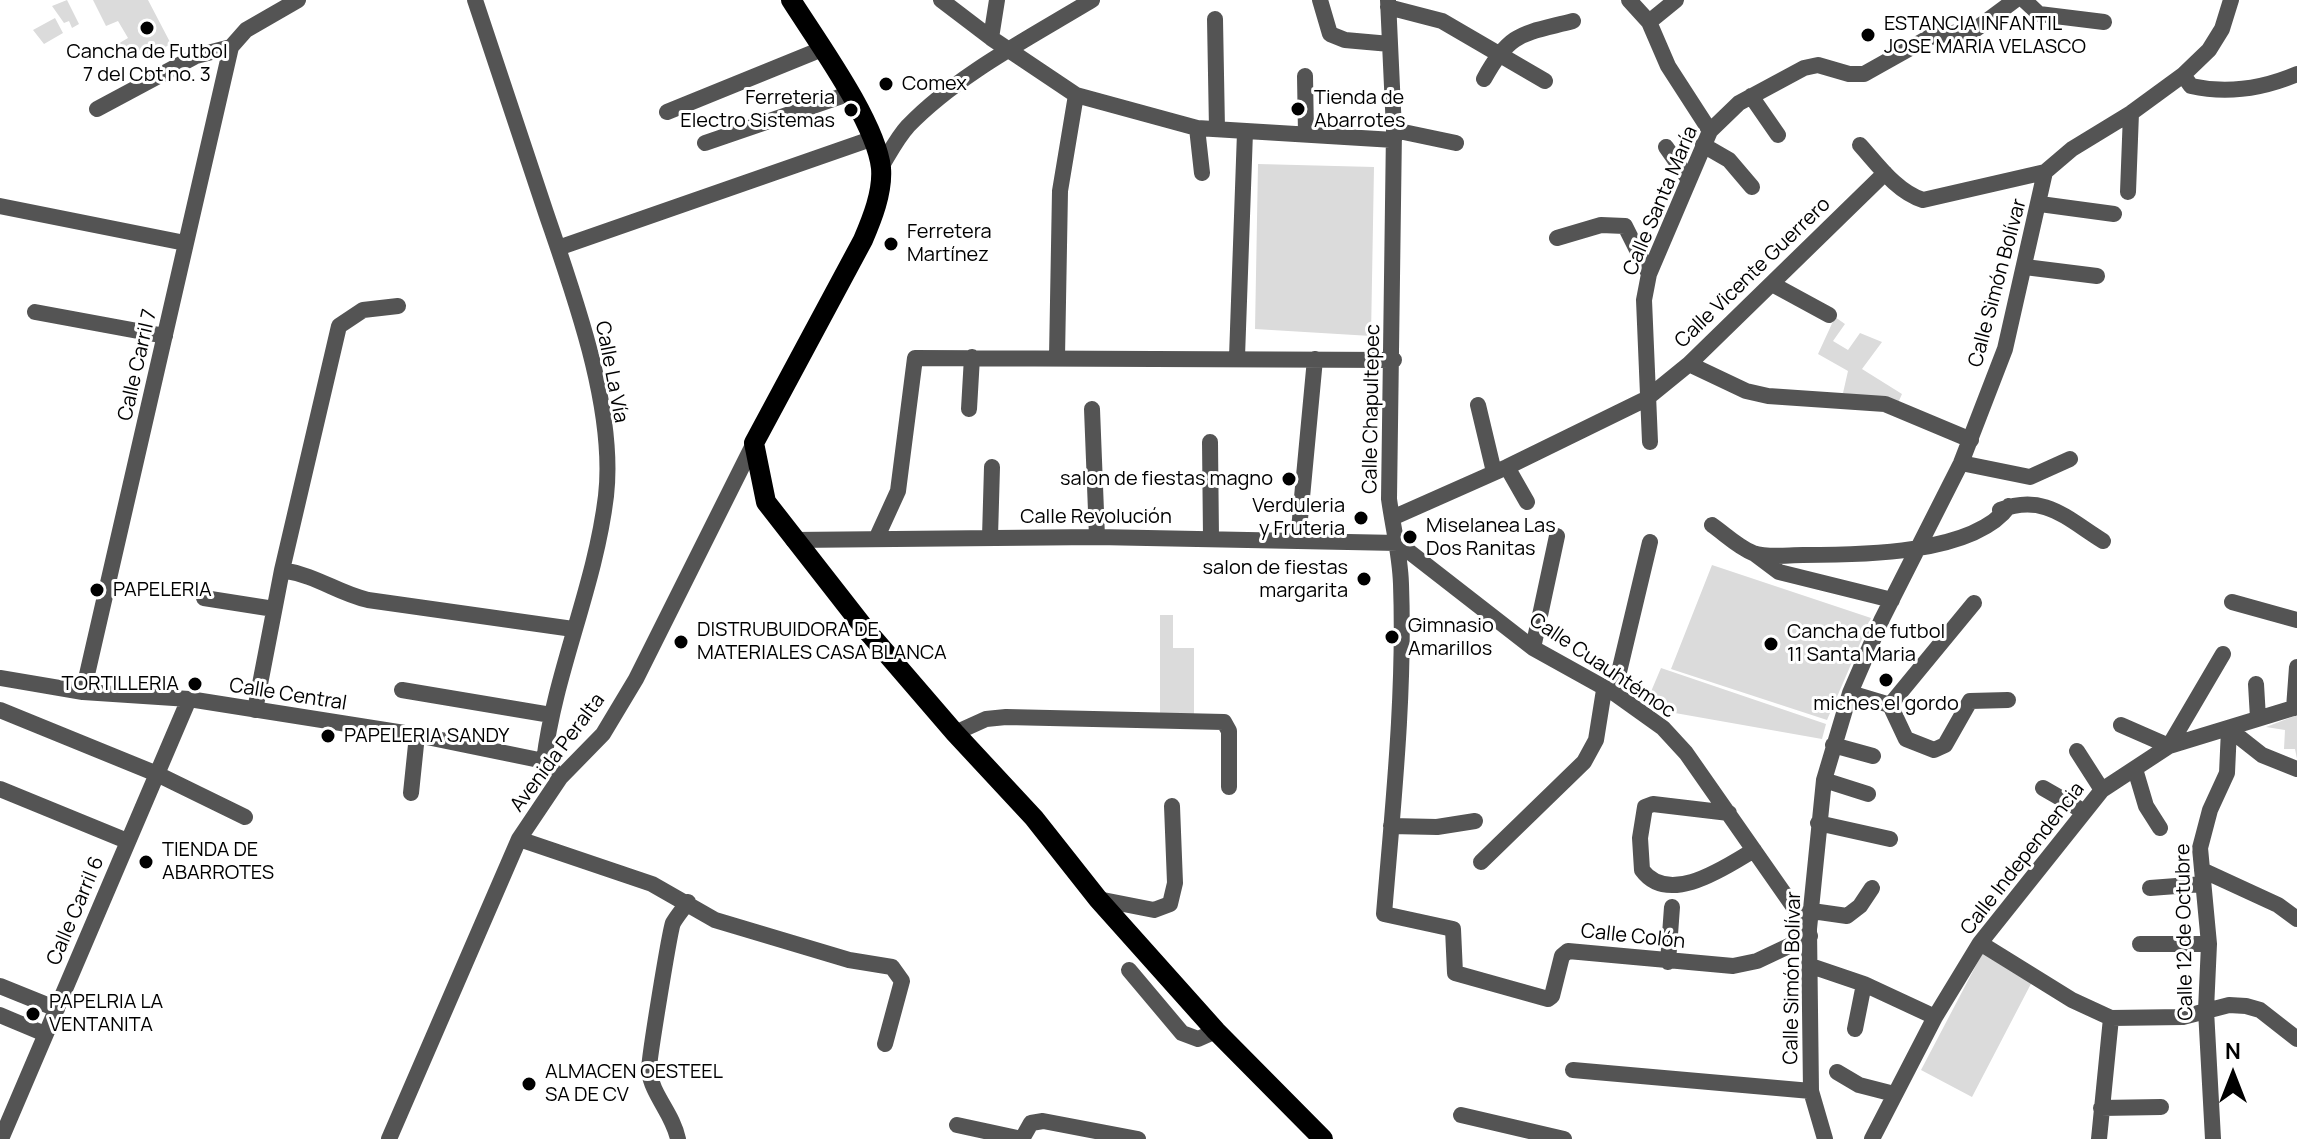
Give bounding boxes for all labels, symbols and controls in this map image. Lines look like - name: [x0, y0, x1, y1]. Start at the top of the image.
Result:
- place label: ESTANCIA INFANTIL JOSE MARIA VELASCO: [1884, 12, 2086, 59]
- marker: Cancha de Futbol 7 del Cbt no. 3: [138, 19, 156, 37]
- marker: ESTANCIA INFANTIL JOSE MARIA VELASCO: [1859, 26, 1877, 44]
- place label: Cancha de Futbol 7 del Cbt no. 3: [66, 40, 228, 87]
- place label: Comex: [902, 72, 967, 96]
- marker: Comex: [877, 75, 895, 93]
- place label: Ferreteria Electro Sistemas: [680, 86, 835, 133]
- place label: Tienda de Abarrotes: [1314, 86, 1405, 133]
- marker: Tienda de Abarrotes: [1289, 100, 1307, 118]
- marker: Ferreteria Electro Sistemas: [842, 101, 860, 119]
- street label: Calle Santa María: [1619, 123, 1703, 279]
- street label: Calle Vicente Guerrero: [1670, 193, 1836, 353]
- street label: Calle Simón Bolívar: [1964, 196, 2032, 370]
- place label: Ferretera Martínez: [907, 220, 992, 267]
- marker: Ferretera Martínez: [882, 235, 900, 253]
- street label: Calle Carril 7: [114, 307, 162, 423]
- street label: Calle La Vía: [589, 319, 633, 425]
- street label: Calle Chapultepec: [1359, 324, 1385, 494]
- place label: salon de fiestas magno: [1060, 467, 1273, 491]
- marker: salon de fiestas magno: [1280, 470, 1298, 488]
- place label: Verduleria y Fruteria: [1252, 494, 1345, 541]
- street label: Calle Revolución: [1020, 505, 1172, 529]
- marker: Verduleria y Fruteria: [1352, 509, 1370, 527]
- place label: Miselanea Las Dos Ranitas: [1426, 514, 1556, 561]
- marker: Miselanea Las Dos Ranitas: [1401, 528, 1419, 546]
- place label: salon de fiestas margarita: [1203, 556, 1348, 603]
- marker: salon de fiestas margarita: [1355, 570, 1373, 588]
- place label: PAPELERIA: [113, 578, 212, 602]
- marker: PAPELERIA: [88, 581, 106, 599]
- street label: Calle Cuauhtémoc: [1525, 608, 1679, 724]
- place label: Gimnasio Amarillos: [1408, 614, 1494, 661]
- place label: DISTRUBUIDORA DE MATERIALES CASA BLANCA: [697, 618, 947, 665]
- place label: Cancha de futbol 11 Santa Maria: [1787, 620, 1945, 667]
- marker: Gimnasio Amarillos: [1383, 628, 1401, 646]
- marker: DISTRUBUIDORA DE MATERIALES CASA BLANCA: [672, 633, 690, 651]
- marker: Cancha de futbol 11 Santa Maria: [1762, 635, 1780, 653]
- marker: miches el gordo: [1877, 671, 1895, 689]
- place label: TORTILLERIA: [62, 672, 179, 696]
- street label: Calle Central: [228, 674, 348, 716]
- marker: TORTILLERIA: [186, 675, 204, 693]
- street label: Avenida Peralta: [506, 689, 610, 817]
- place label: miches el gordo: [1813, 692, 1959, 716]
- place label: PAPELERIA SANDY: [344, 724, 509, 748]
- marker: PAPELERIA SANDY: [319, 727, 337, 745]
- street label: Calle Independencia: [1956, 778, 2090, 940]
- place label: TIENDA DE ABARROTES: [162, 838, 274, 885]
- street label: Calle 12 de Octubre: [2171, 843, 2199, 1021]
- street label: Calle Carril 6: [42, 853, 110, 969]
- marker: TIENDA DE ABARROTES: [137, 853, 155, 871]
- street label: Calle Simón Bolívar: [1779, 891, 1807, 1065]
- street label: Calle Colón: [1580, 920, 1686, 954]
- place label: PAPELRIA LA VENTANITA: [49, 990, 163, 1037]
- marker: PAPELRIA LA VENTANITA: [24, 1005, 42, 1023]
- north arrow: [2193, 1035, 2273, 1115]
- text: N: [2225, 1036, 2241, 1066]
- place label: ALMACEN OESTEEL SA DE CV: [545, 1060, 723, 1107]
- marker: ALMACEN OESTEEL SA DE CV: [520, 1075, 538, 1093]

